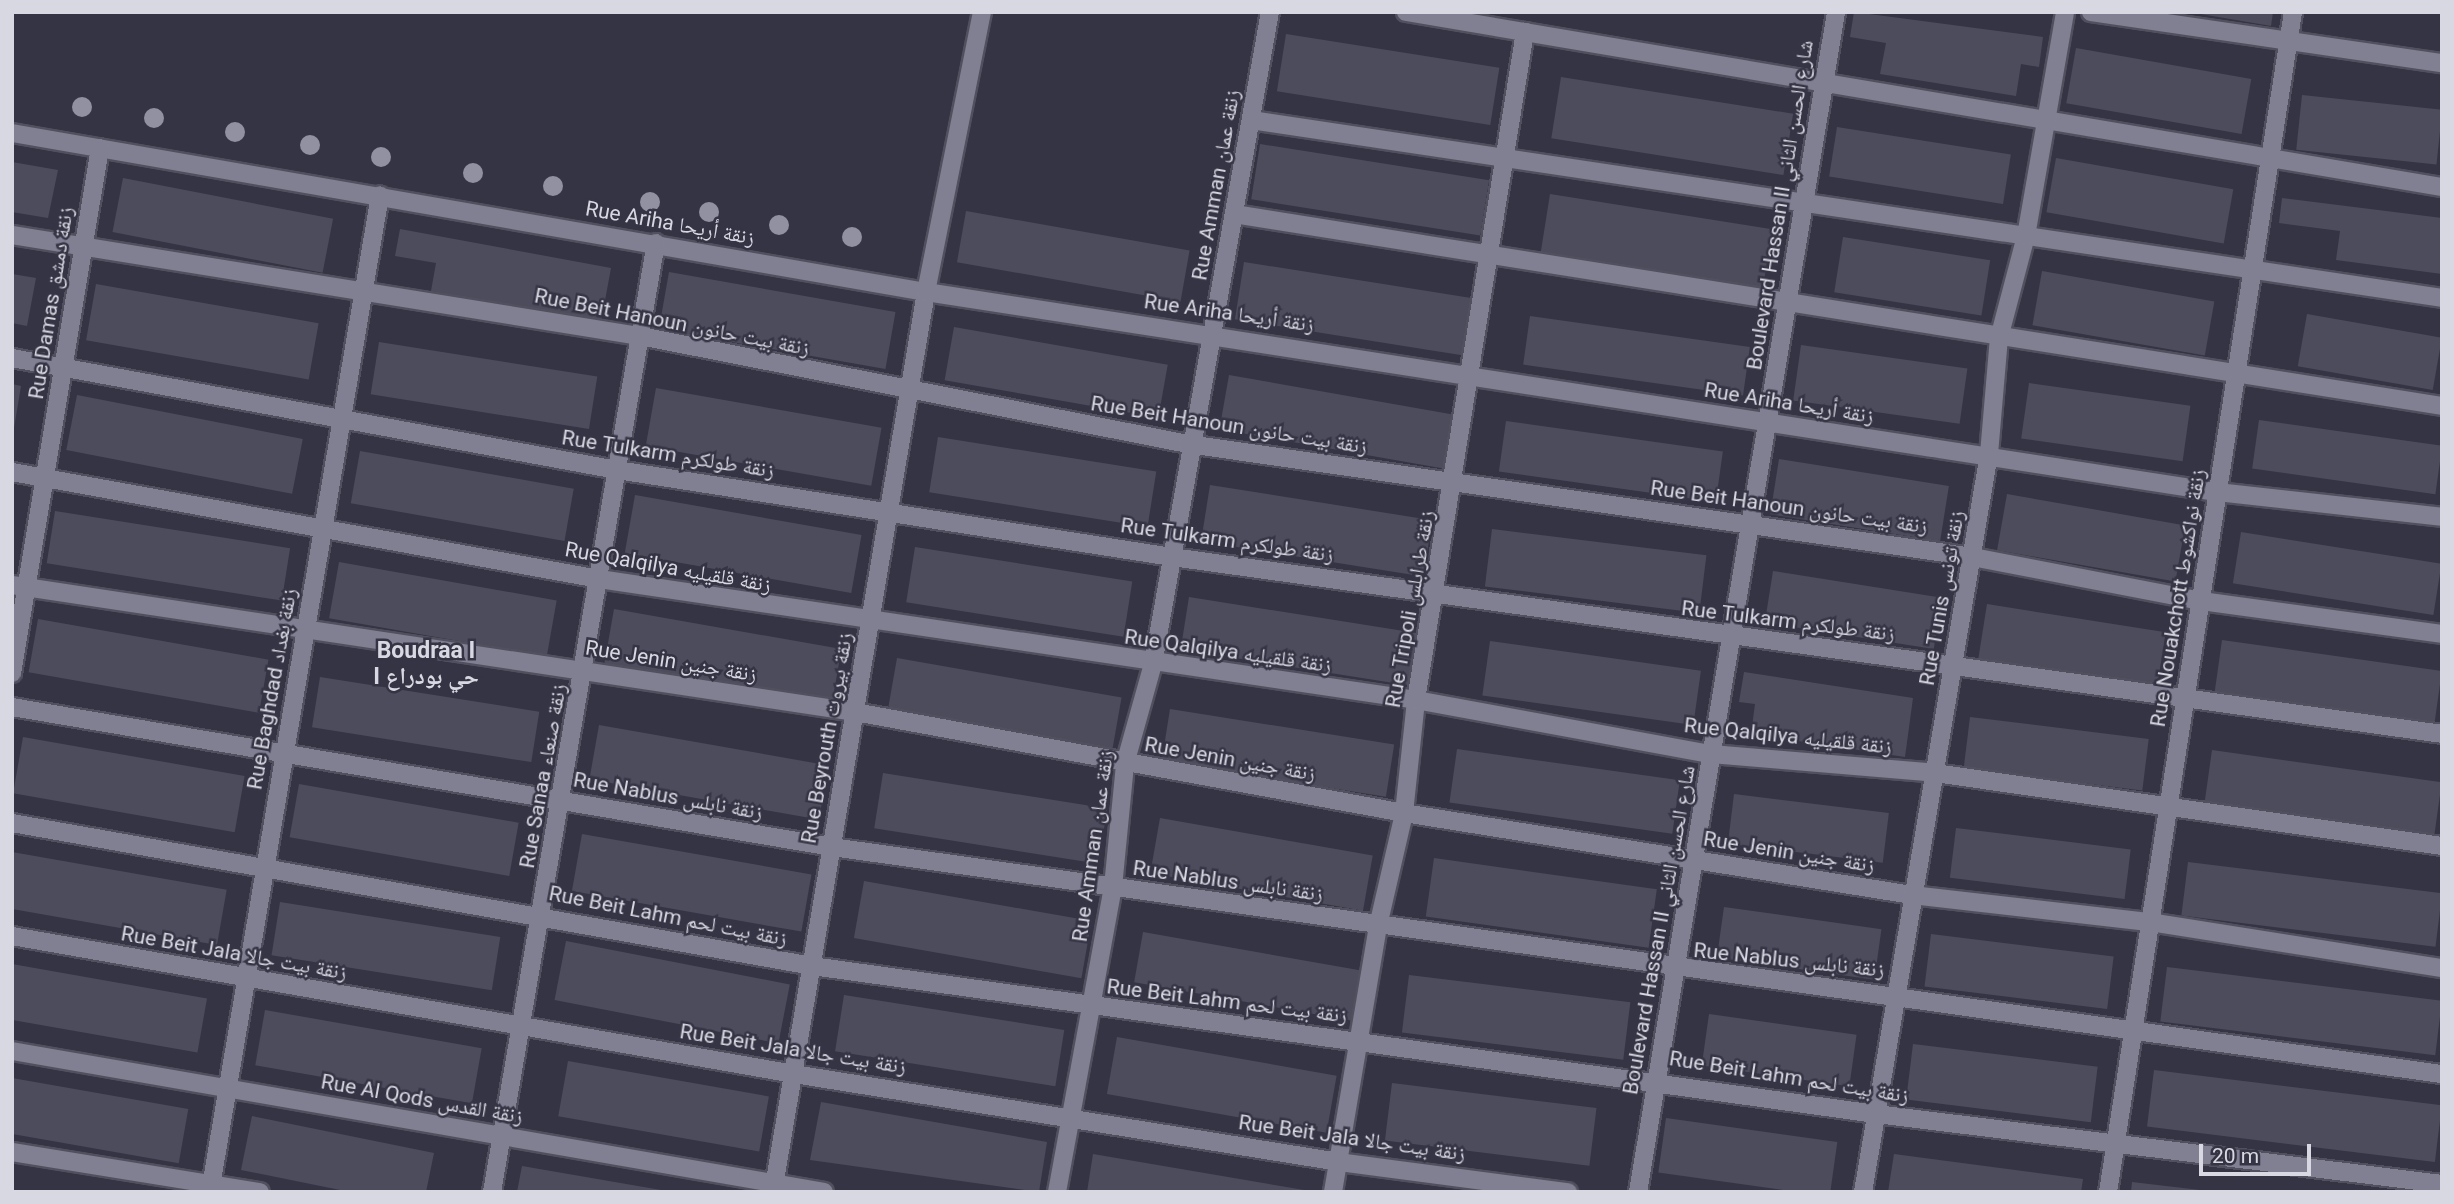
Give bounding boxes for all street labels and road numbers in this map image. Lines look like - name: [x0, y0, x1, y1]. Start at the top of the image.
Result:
- street label: Boulevard Hassan II شارع الحسن الثاني: [1741, 38, 1819, 372]
- street label: Rue Amman زنقة عمان: [1187, 88, 1245, 282]
- street label: Rue Ariha زنقة أريحا: [583, 196, 757, 250]
- street label: Rue Damas زنقة دمشق: [23, 205, 79, 401]
- street label: Rue Beit Hanoun زنقة بيت حانون: [532, 283, 812, 361]
- street label: Rue Ariha زنقة أريحا: [1142, 289, 1316, 337]
- street label: Rue Ariha زنقة أريحا: [1702, 377, 1876, 429]
- street label: Rue Beit Hanoun زنقة بيت حانون: [1089, 391, 1369, 459]
- street label: Rue Tulkarm زنقة طولكرم: [560, 425, 776, 483]
- street label: Rue Nouakchott زنقة نواكشوط: [2145, 467, 2211, 729]
- street label: Rue Beit Hanoun زنقة بيت حانون: [1649, 475, 1929, 539]
- street label: Rue Tripoli زنقة طرابلس: [1380, 508, 1440, 710]
- street label: Rue Tunis زنقة تونس: [1914, 508, 1970, 688]
- street label: Rue Tulkarm زنقة طولكرم: [1119, 513, 1335, 567]
- street label: Rue Qalqilya زنقة قلقيليه: [563, 536, 773, 598]
- street label: Rue Baghdad زنقة بغداد: [242, 586, 302, 792]
- street label: Rue Tulkarm زنقة طولكرم: [1680, 595, 1896, 647]
- street label: Rue Qalqilya زنقة قلقيليه: [1123, 624, 1333, 678]
- street label: Rue Beyrouth زنقة بيروت: [796, 631, 858, 845]
- street label: Rue Jenin زنقة جنين: [584, 635, 758, 687]
- street label: Rue Sanaa زنقة صنعاء: [514, 682, 572, 870]
- street label: Rue Qalqilya زنقة قلقيليه: [1683, 713, 1893, 759]
- street label: Rue Jenin زنقة جنين: [1143, 732, 1317, 786]
- street label: Rue Amman زنقة عمان: [1067, 749, 1119, 943]
- street label: Boulevard Hassan II شارع الحسن الثاني: [1618, 764, 1700, 1096]
- street label: Rue Nablus زنقة نابلس: [571, 767, 765, 825]
- street label: Rue Jenin زنقة جنين: [1702, 826, 1876, 878]
- street label: Rue Nablus زنقة نابلس: [1131, 855, 1325, 907]
- street label: Rue Beit Lahm زنقة بيت لحم: [547, 881, 789, 951]
- street label: Rue Beit Jala زنقة بيت جالا: [119, 921, 349, 985]
- street label: Rue Nablus زنقة نابلس: [1692, 937, 1886, 983]
- street label: Rue Beit Lahm زنقة بيت لحم: [1105, 974, 1349, 1028]
- street label: Rue Beit Jala زنقة بيت جالا: [678, 1019, 908, 1079]
- street label: Rue Beit Lahm زنقة بيت لحم: [1667, 1046, 1911, 1108]
- street label: Rue Al Qods زنقة القدس: [319, 1069, 525, 1129]
- street label: Rue Beit Jala زنقة بيت جالا: [1237, 1110, 1467, 1166]

